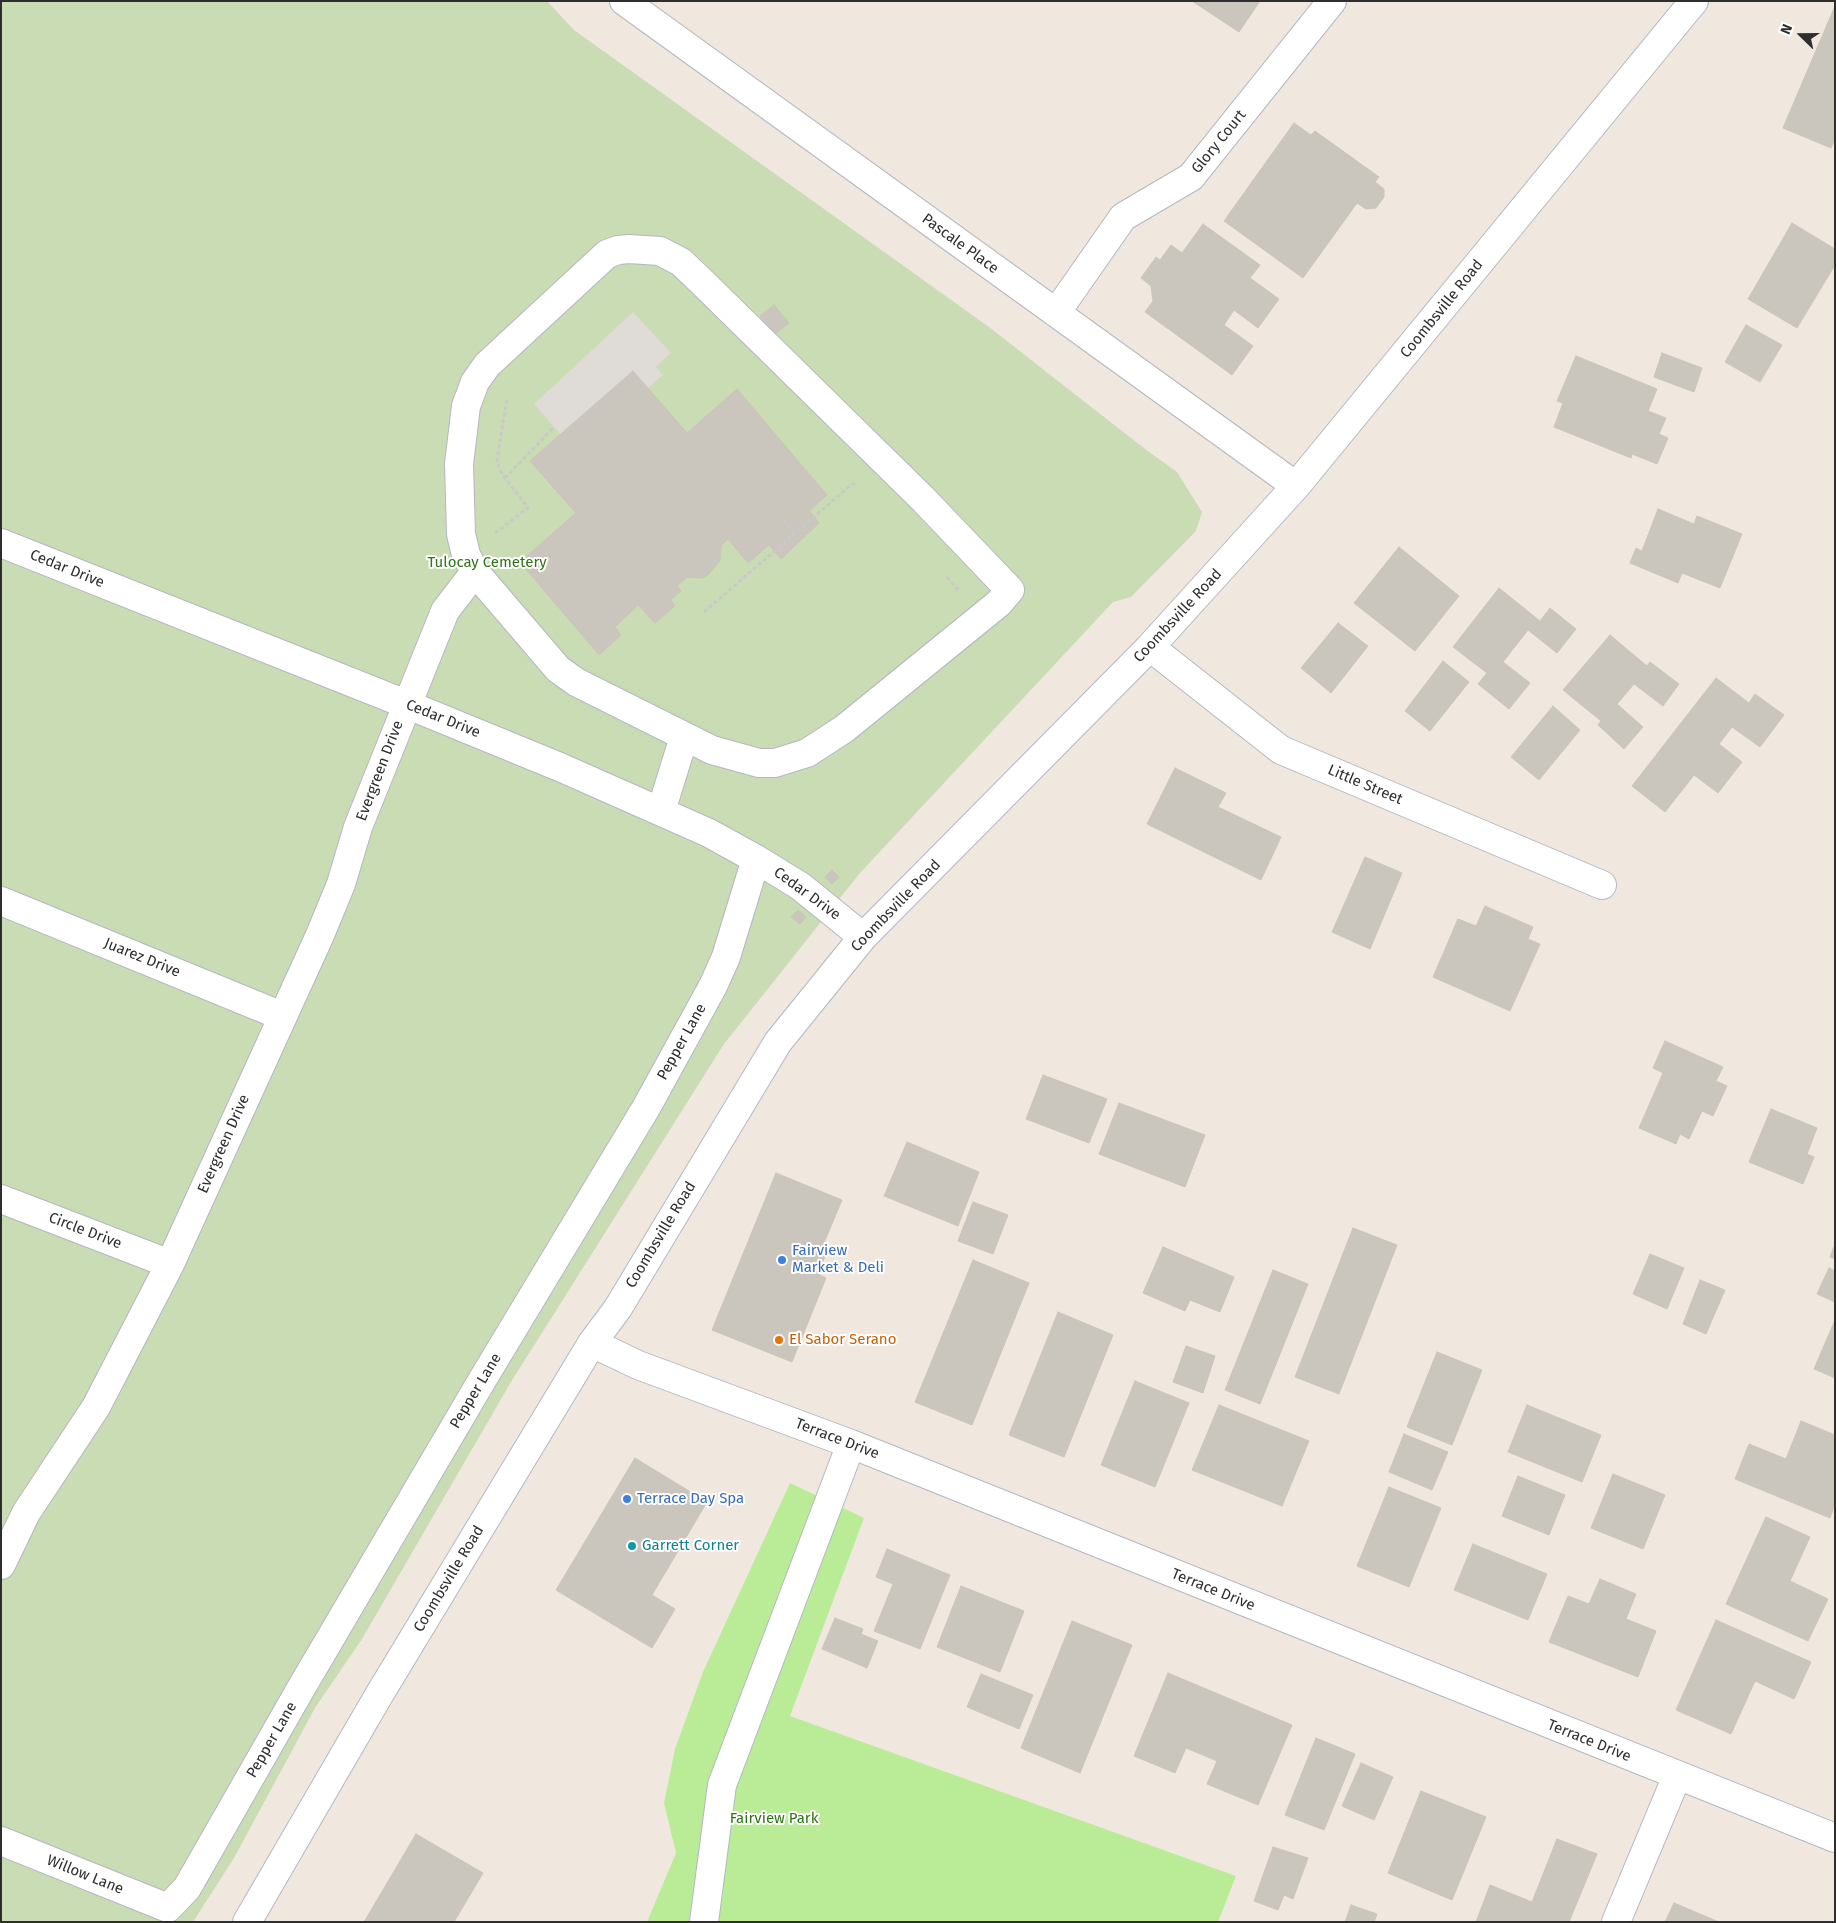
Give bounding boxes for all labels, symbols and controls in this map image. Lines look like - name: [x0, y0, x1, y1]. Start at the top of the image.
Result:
- north arrow: [1776, 10, 1826, 60]
- text: N: [1777, 22, 1796, 37]
- street label: Glory Court: [1188, 107, 1250, 177]
- street label: Pascale Place: [918, 210, 1002, 278]
- street label: Coombsville Road: [1397, 256, 1487, 362]
- street label: Cedar Drive: [27, 546, 107, 592]
- park label: Tulocay Cemetery: [427, 554, 547, 572]
- street label: Coombsville Road: [1130, 566, 1226, 666]
- street label: Cedar Drive: [403, 696, 483, 742]
- street label: Evergreen Drive: [353, 718, 407, 824]
- street label: Little Street: [1325, 761, 1405, 809]
- street label: Coombsville Road: [847, 856, 945, 956]
- street label: Cedar Drive: [770, 864, 844, 924]
- street label: Juarez Drive: [101, 935, 183, 981]
- street label: Pepper Lane: [654, 1001, 710, 1083]
- street label: Evergreen Drive: [194, 1092, 254, 1196]
- street label: Coombsville Road: [622, 1178, 700, 1292]
- street label: Circle Drive: [46, 1209, 124, 1253]
- place label: Fairview Market & Deli: [792, 1242, 884, 1277]
- marker: Fairview Market & Deli: [776, 1254, 788, 1266]
- place label: El Sabor Serano: [789, 1331, 896, 1349]
- marker: El Sabor Serano: [773, 1334, 785, 1346]
- street label: Pepper Lane: [446, 1350, 506, 1432]
- street label: Terrace Drive: [792, 1415, 882, 1463]
- place label: Terrace Day Spa: [637, 1490, 744, 1508]
- marker: Terrace Day Spa: [621, 1493, 633, 1505]
- street label: Coombsville Road: [410, 1522, 488, 1636]
- place label: Garrett Corner: [642, 1537, 739, 1555]
- marker: Garrett Corner: [626, 1540, 638, 1552]
- street label: Terrace Drive: [1169, 1565, 1257, 1615]
- street label: Pepper Lane: [243, 1699, 301, 1781]
- street label: Terrace Drive: [1545, 1716, 1633, 1766]
- park label: Fairview Park: [730, 1810, 818, 1828]
- street label: Willow Lane: [44, 1851, 126, 1899]

